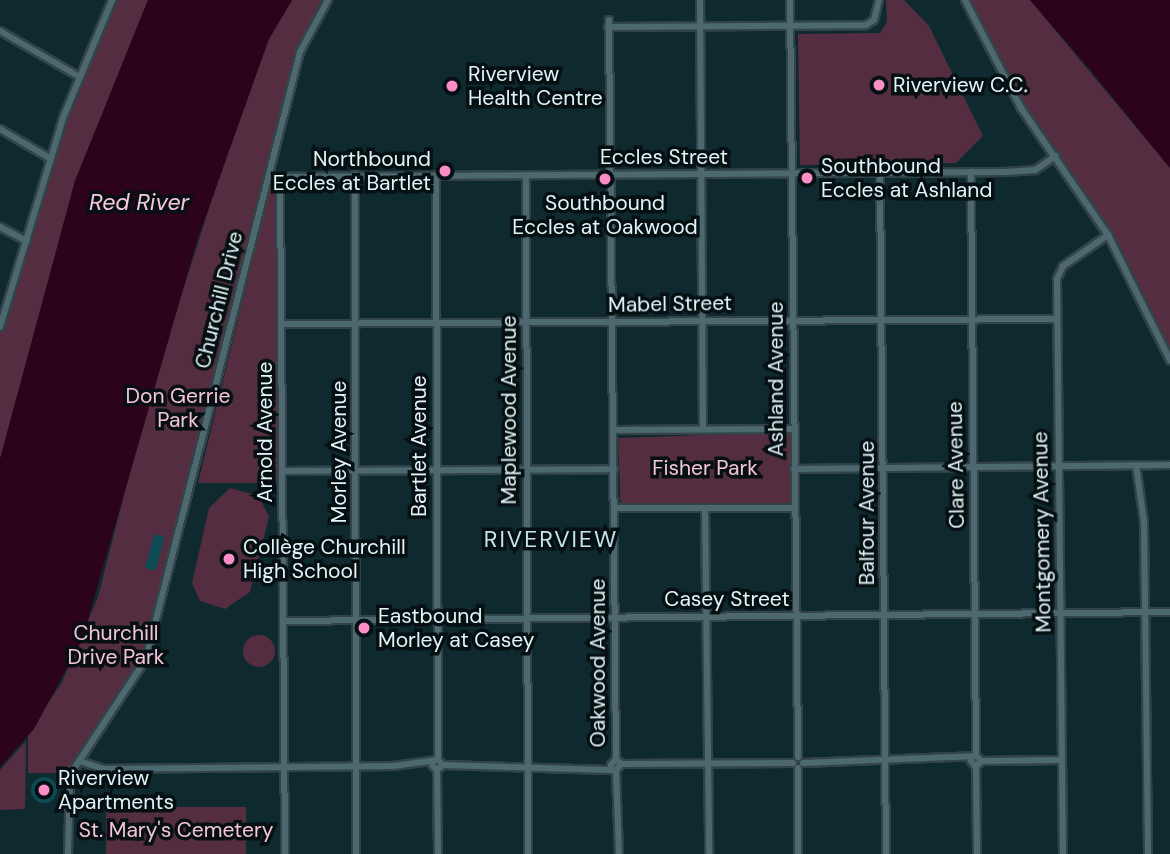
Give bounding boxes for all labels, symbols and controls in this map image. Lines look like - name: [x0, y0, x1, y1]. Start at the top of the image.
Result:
- place label: Riverview Health Centre: [468, 61, 603, 111]
- place label: Riverview C.C.: [893, 72, 1028, 98]
- marker: Riverview Health Centre: [442, 76, 462, 96]
- marker: Riverview C.C.: [871, 77, 887, 93]
- street label: Eccles Street: [600, 144, 728, 170]
- place label: Northbound Eccles at Bartlet: [273, 146, 431, 196]
- place label: Southbound Eccles at Ashland: [821, 153, 992, 203]
- marker: Northbound Eccles at Bartlet: [437, 163, 453, 179]
- marker: Southbound Eccles at Ashland: [799, 170, 815, 186]
- marker: Southbound Eccles at Oakwood: [597, 171, 613, 187]
- water label: Red River: [89, 188, 189, 216]
- place label: Southbound Eccles at Oakwood: [512, 190, 698, 240]
- street label: Churchill Drive: [190, 229, 248, 371]
- street label: Mabel Street: [608, 290, 732, 318]
- street label: Ashland Avenue: [763, 302, 789, 456]
- street label: Maplewood Avenue: [496, 315, 522, 505]
- street label: Arnold Avenue: [252, 361, 278, 503]
- street label: Bartlet Avenue: [406, 375, 432, 517]
- street label: Morley Avenue: [326, 381, 352, 523]
- park label: Don Gerrie Park: [126, 383, 230, 433]
- street label: Clare Avenue: [942, 401, 970, 529]
- street label: Montgomery Avenue: [1028, 431, 1056, 633]
- street label: Balfour Avenue: [854, 441, 880, 585]
- park label: Fisher Park: [652, 455, 758, 481]
- district label: RIVERVIEW: [485, 525, 617, 553]
- place label: Collège Churchill High School: [243, 534, 406, 584]
- marker: Collège Churchill High School: [221, 551, 237, 567]
- street label: Oakwood Avenue: [585, 579, 611, 747]
- street label: Casey Street: [664, 586, 790, 612]
- place label: Eastbound Morley at Casey: [378, 603, 534, 653]
- park label: Churchill Drive Park: [68, 620, 164, 670]
- marker: Eastbound Morley at Casey: [356, 620, 372, 636]
- place label: Riverview Apartments: [58, 765, 174, 815]
- marker: Riverview Apartments: [36, 782, 52, 798]
- park label: St. Mary's Cemetery: [79, 817, 273, 843]

